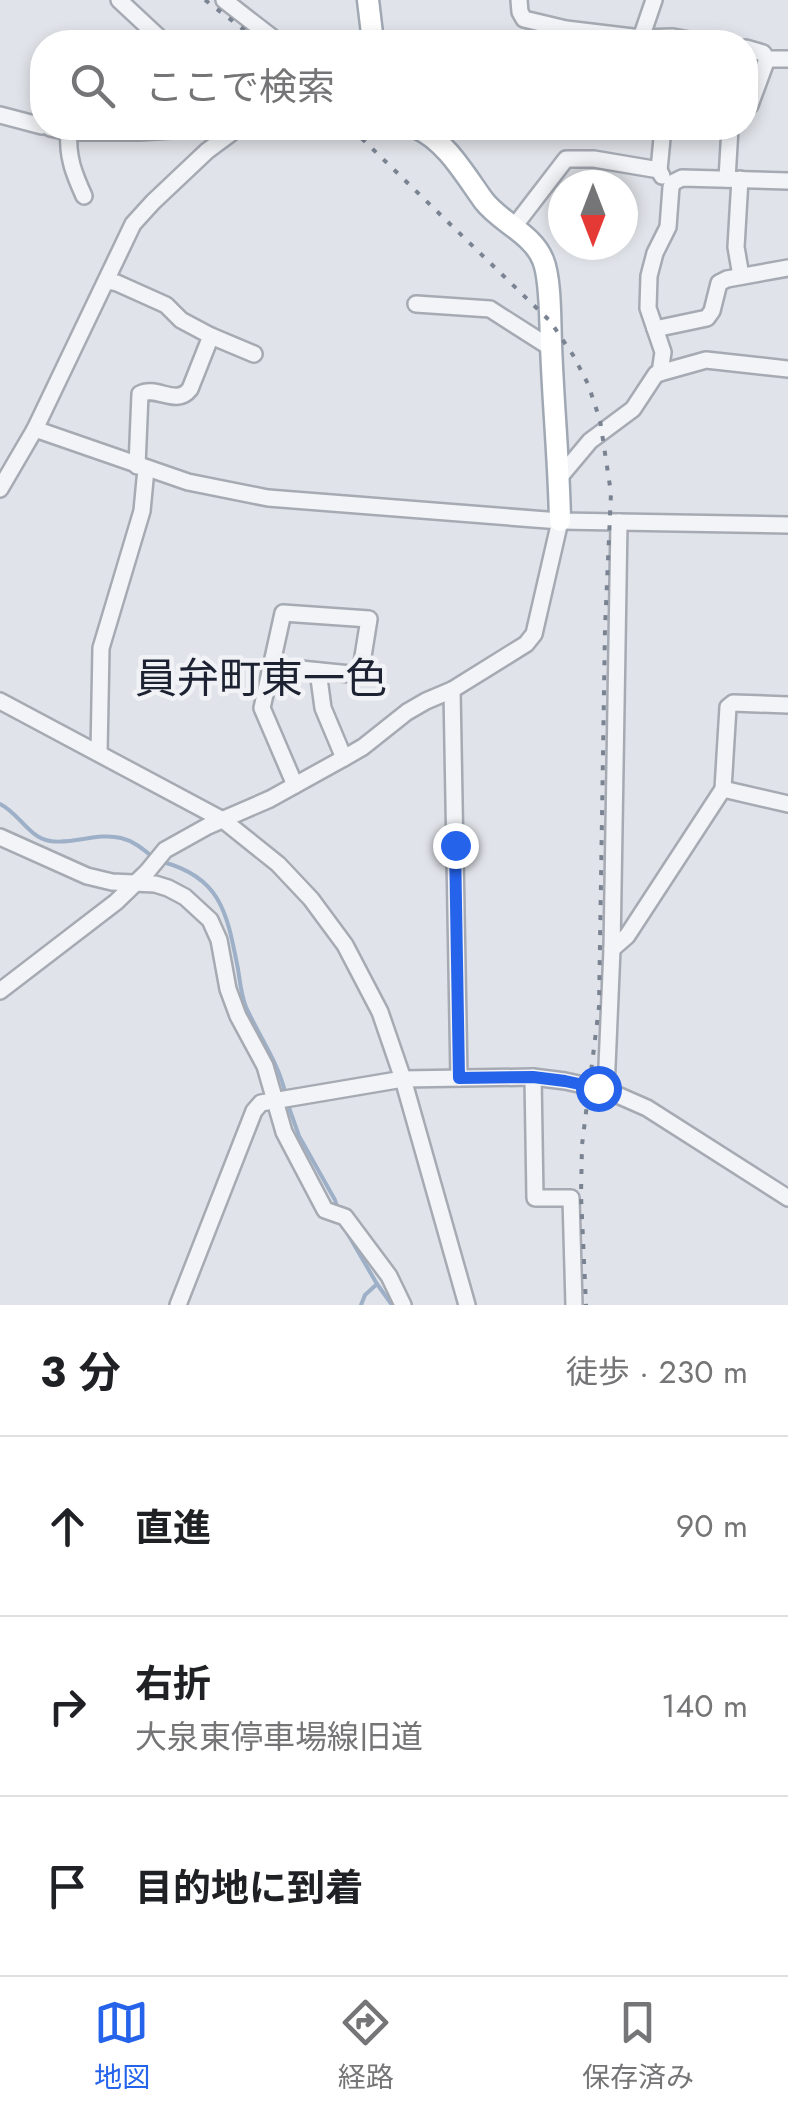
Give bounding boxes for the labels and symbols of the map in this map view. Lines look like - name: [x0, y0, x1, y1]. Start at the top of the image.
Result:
- north arrow: [548, 170, 638, 260]
- district label: 員弁町東一色: [135, 648, 387, 709]
- route end: [433, 823, 479, 869]
- route start: [576, 1066, 622, 1112]

